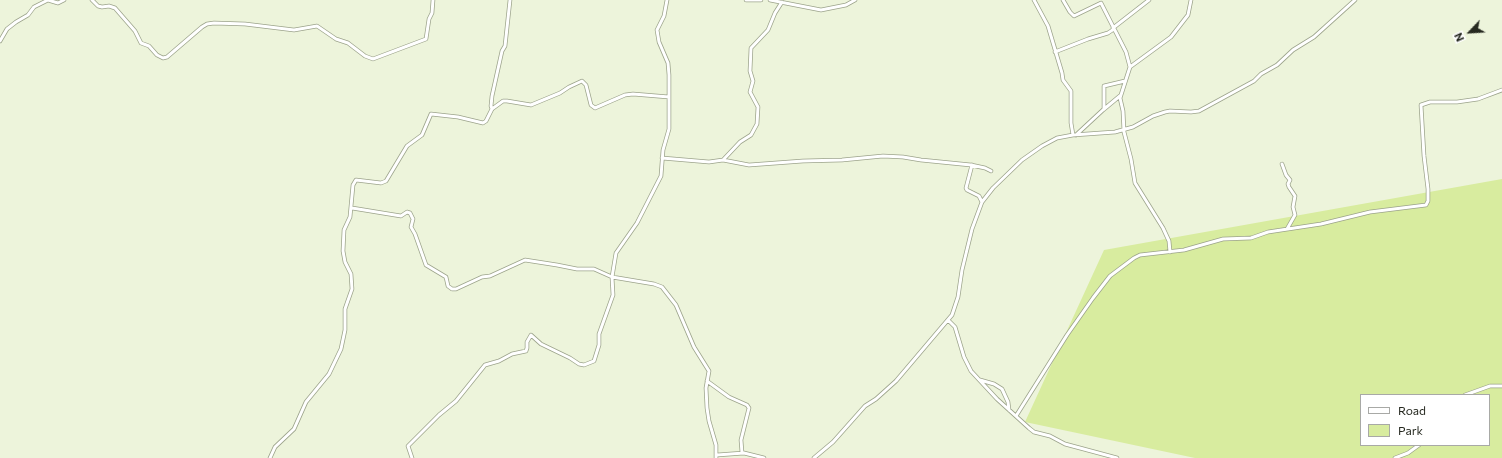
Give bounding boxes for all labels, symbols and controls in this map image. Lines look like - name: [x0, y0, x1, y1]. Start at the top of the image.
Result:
- north arrow: [1450, 12, 1490, 52]
- text: N: [1451, 31, 1466, 44]
- legend: [1360, 394, 1490, 446]
- text: Road: [1398, 403, 1426, 417]
- text: Park: [1398, 423, 1423, 437]

